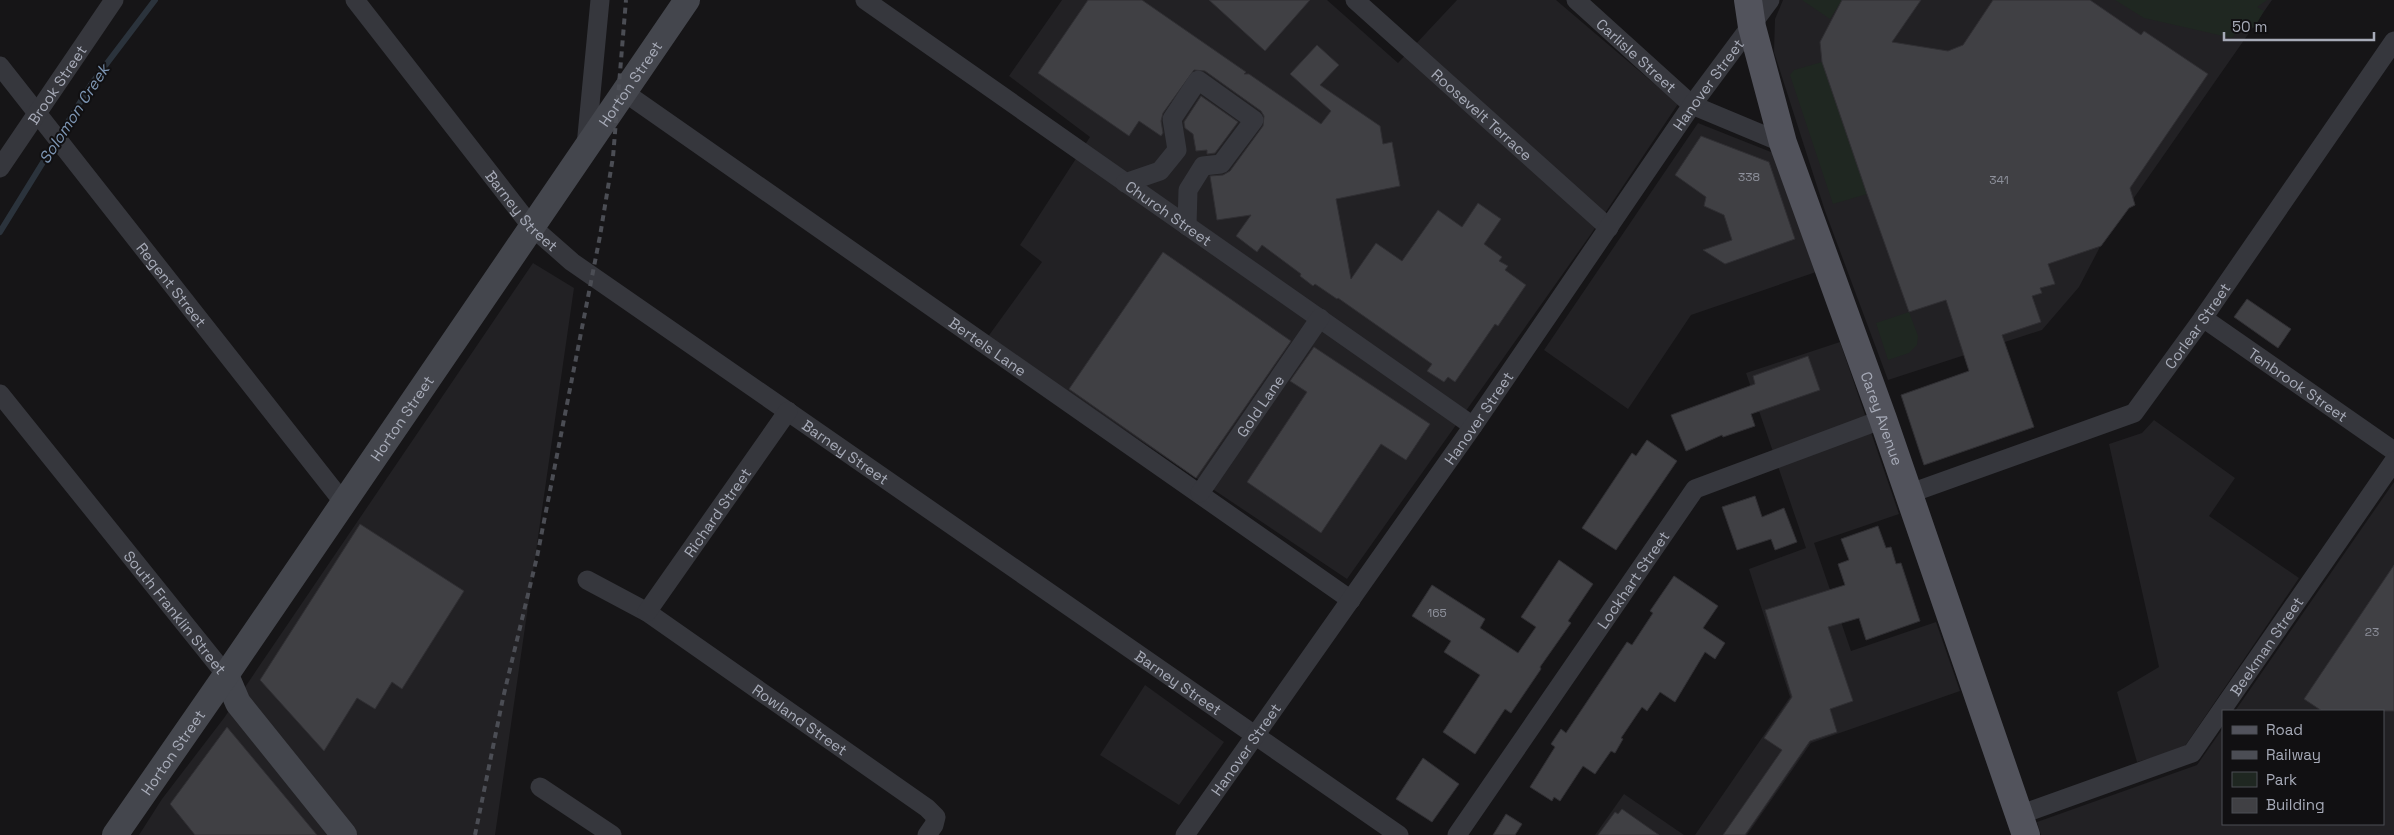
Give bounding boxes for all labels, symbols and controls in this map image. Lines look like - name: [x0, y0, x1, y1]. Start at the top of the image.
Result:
- scale bar: [2224, 10, 2374, 42]
- street label: Carlisle Street: [1593, 14, 1681, 96]
- text: 50 m: [2232, 17, 2267, 36]
- street label: Hanover Street: [1668, 35, 1748, 134]
- street label: Horton Street: [594, 37, 666, 130]
- street label: Brook Street: [23, 41, 90, 128]
- water label: Solomon Creek: [34, 58, 115, 168]
- street label: Roosevelt Terrace: [1428, 64, 1537, 164]
- street label: Barney Street: [482, 166, 562, 255]
- house number: 338: [1738, 169, 1760, 185]
- house number: 341: [1989, 172, 2009, 188]
- street label: Church Street: [1122, 176, 1216, 250]
- street label: Regent Street: [133, 238, 211, 331]
- street label: Corlear Street: [2160, 279, 2234, 372]
- street label: Bertels Lane: [945, 313, 1031, 380]
- street label: Tenbrook Street: [2245, 343, 2352, 426]
- street label: Hanover Street: [1440, 368, 1517, 468]
- street label: Carey Avenue: [1857, 369, 1908, 468]
- street label: Horton Street: [366, 371, 438, 464]
- street label: Gold Lane: [1232, 371, 1288, 440]
- street label: Barney Street: [799, 415, 893, 488]
- street label: Richard Street: [679, 464, 755, 560]
- street label: Lockhart Street: [1592, 527, 1673, 632]
- street label: South Franklin Street: [120, 546, 231, 678]
- street label: Beekman Street: [2225, 593, 2307, 699]
- house number: 165: [1427, 605, 1447, 621]
- house number: 23: [2365, 624, 2379, 640]
- street label: Barney Street: [1132, 646, 1226, 719]
- street label: Rowland Street: [749, 679, 851, 759]
- street label: Hanover Street: [1206, 699, 1285, 799]
- street label: Horton Street: [136, 706, 209, 798]
- legend: [2222, 710, 2384, 825]
- text: Road: [2266, 720, 2303, 739]
- text: Railway: [2266, 745, 2321, 764]
- text: Park: [2266, 770, 2297, 789]
- text: Building: [2266, 795, 2325, 814]

